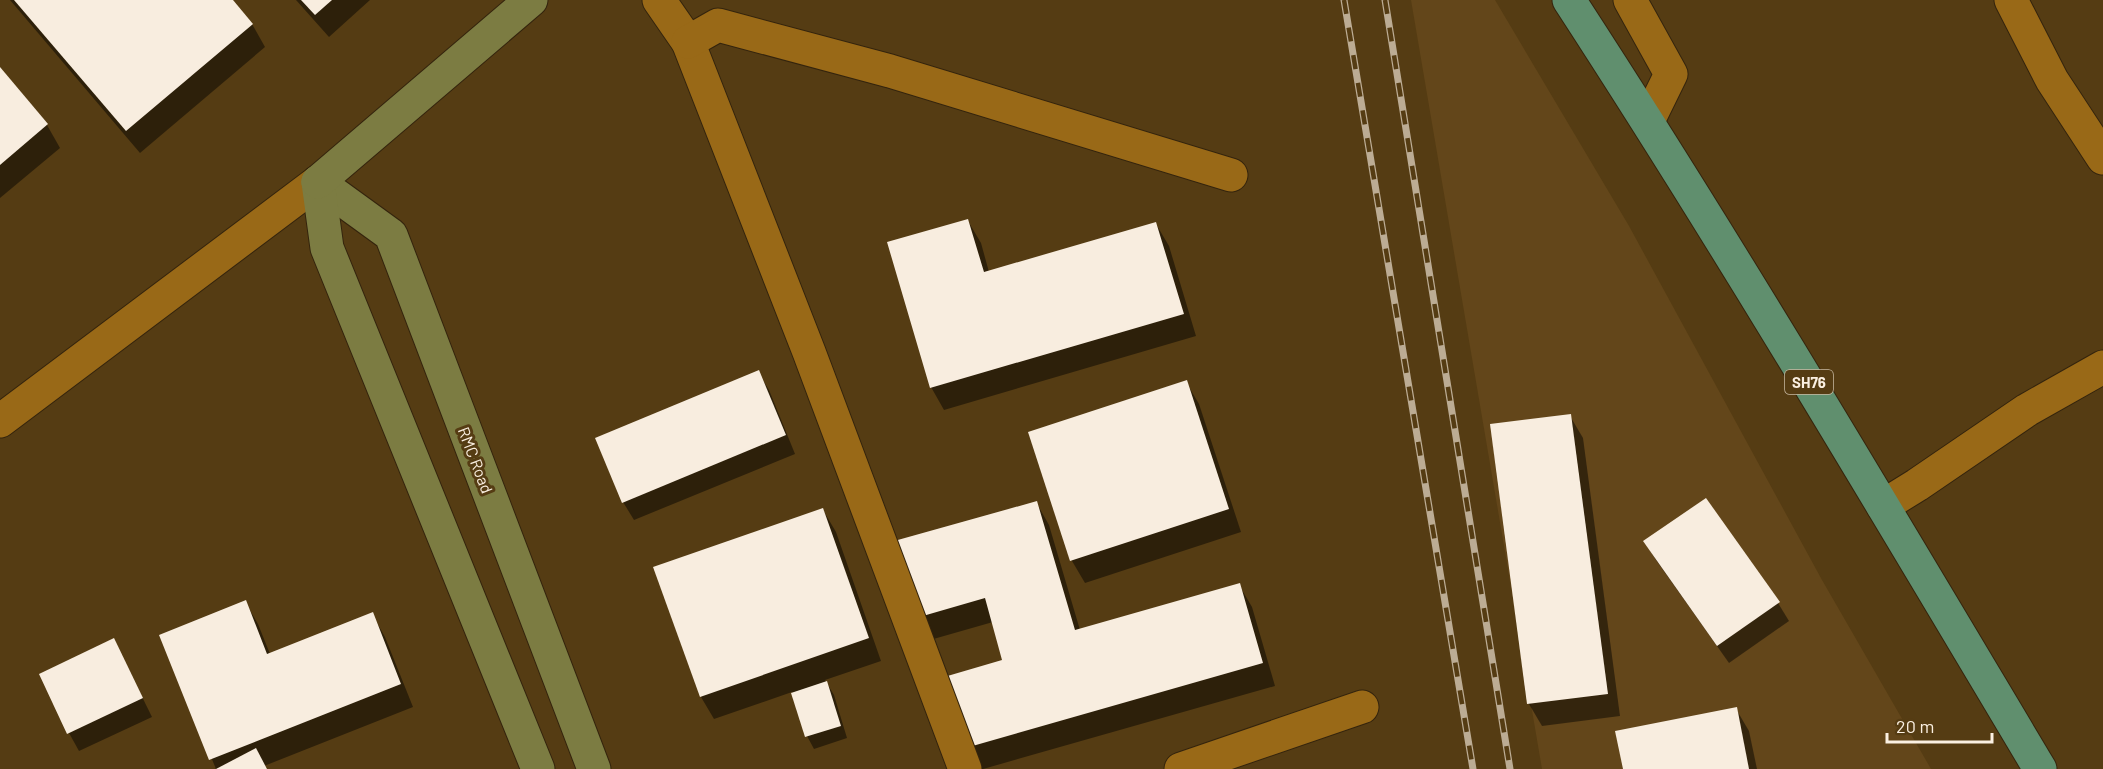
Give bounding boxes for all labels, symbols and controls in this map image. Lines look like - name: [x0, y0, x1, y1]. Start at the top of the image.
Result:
- road number: SH76: [1785, 370, 1833, 394]
- street label: RMC Road: [455, 424, 497, 496]
- scale bar: [1887, 706, 1992, 744]
- text: 20 m: [1896, 715, 1934, 737]

